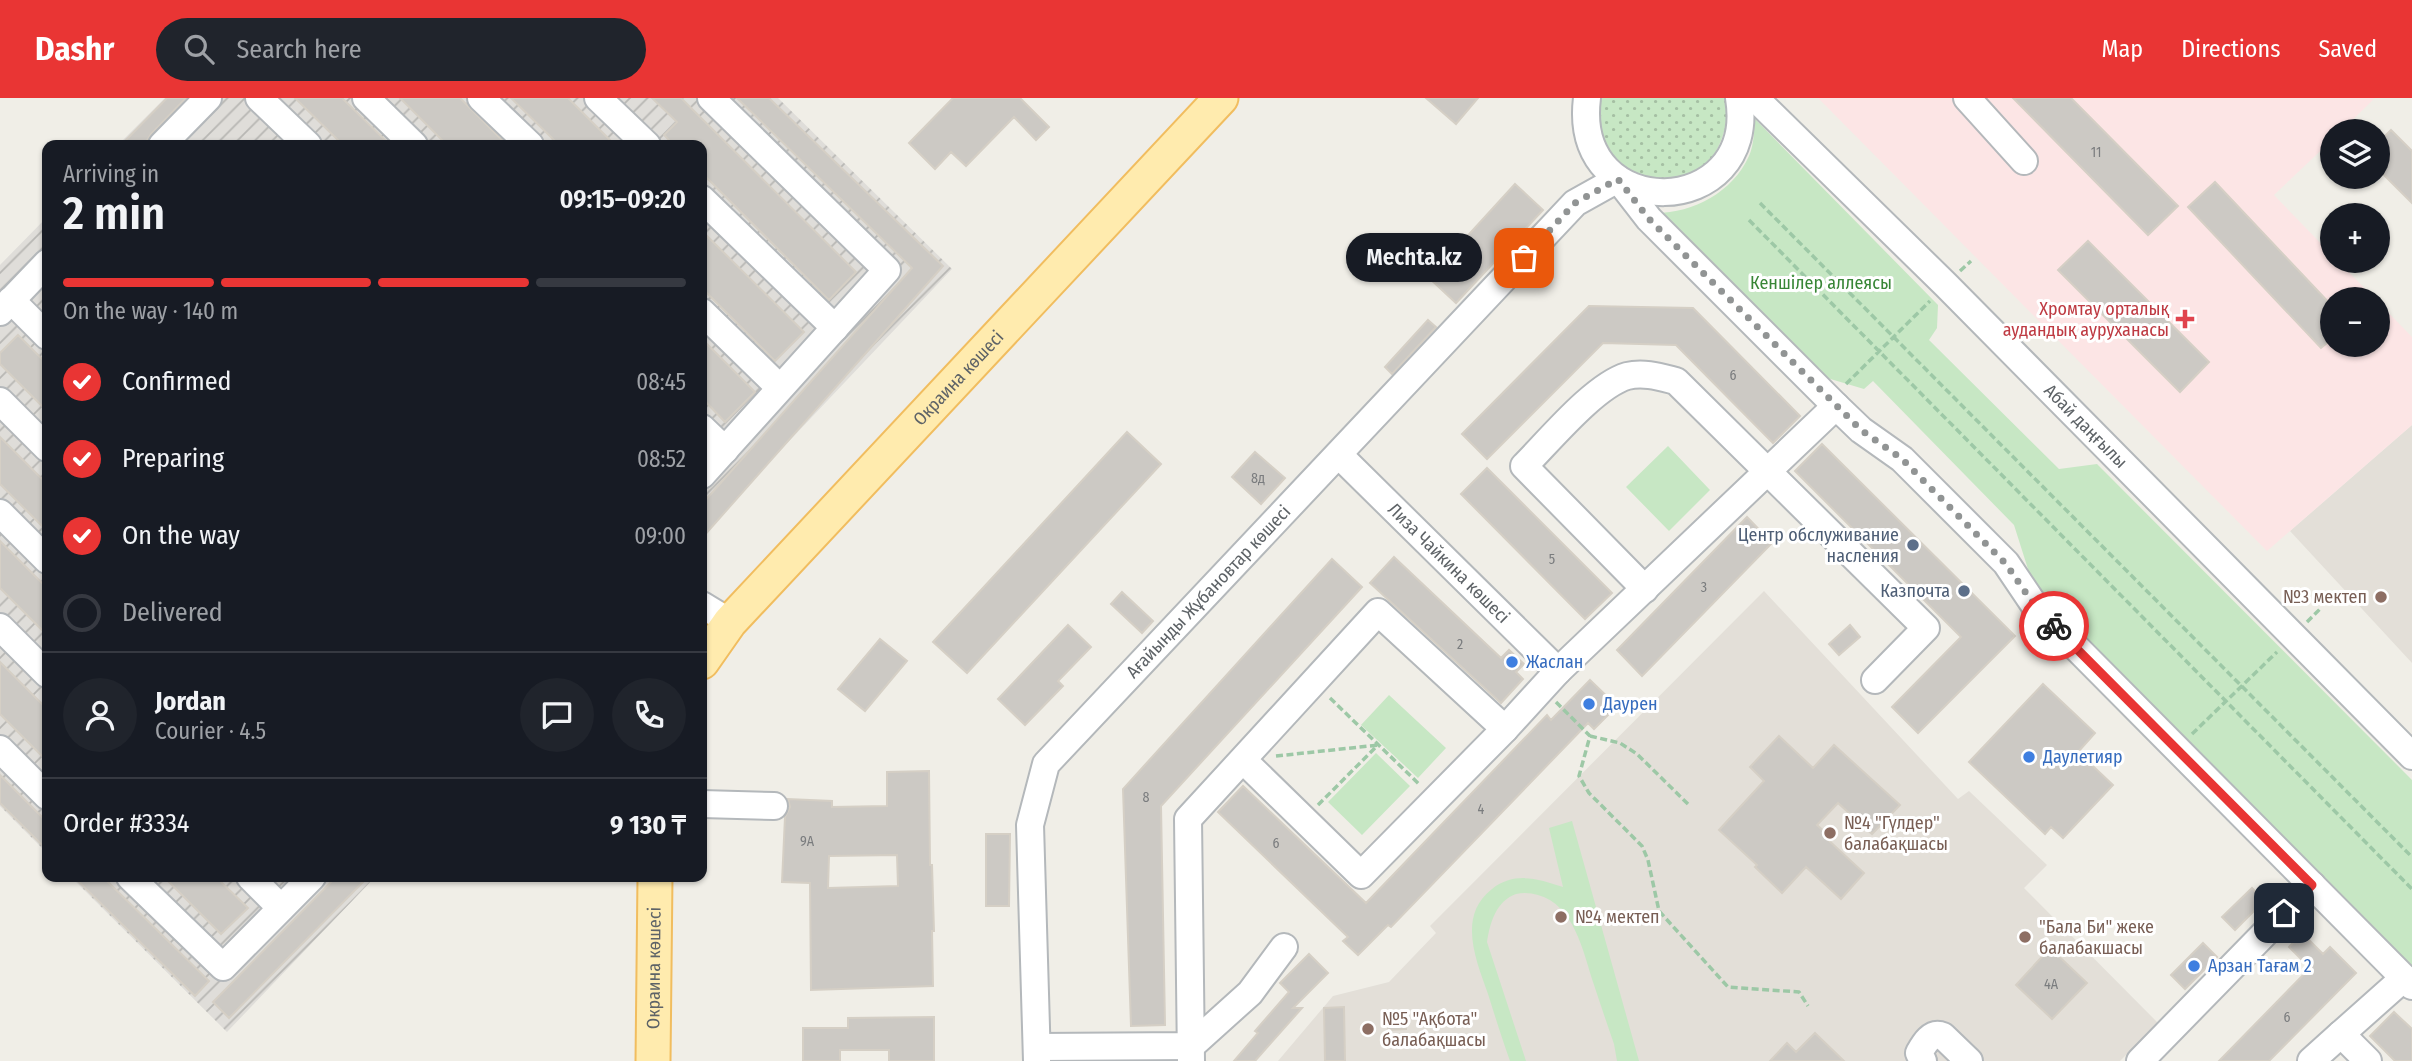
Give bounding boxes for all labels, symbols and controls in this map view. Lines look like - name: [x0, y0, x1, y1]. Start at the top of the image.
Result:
- search box: [156, 18, 646, 81]
- text: Dashr: [35, 29, 114, 69]
- icon: search: [180, 30, 218, 68]
- text: Search here: [236, 34, 362, 65]
- text: Map: [2102, 35, 2143, 63]
- text: Directions: [2181, 35, 2280, 63]
- text: Saved: [2318, 35, 2377, 63]
- map controls: [2320, 119, 2390, 357]
- button: layers: [2320, 119, 2390, 189]
- house number: 11: [2091, 144, 2101, 161]
- text: Arriving in: [63, 160, 159, 188]
- text: 09:15–09:20: [559, 184, 686, 215]
- text: 2 min: [63, 186, 165, 241]
- button: +: [2320, 203, 2390, 273]
- pin: [1494, 228, 1554, 288]
- callout: Mechta.kz: [1346, 234, 1482, 282]
- icon: bag: [1505, 239, 1543, 277]
- text: Mechta.kz: [1366, 243, 1462, 271]
- park label: Кеншілер аллеясы: [1750, 272, 1892, 294]
- button: −: [2320, 287, 2390, 357]
- text: On the way · 140 m: [63, 297, 238, 325]
- place label: Хромтау орталық аудандық ауруханасы: [2003, 298, 2170, 341]
- marker: Хромтау орталық аудандық ауруханасы: [2175, 309, 2195, 329]
- street label: Окраина көшесі: [909, 326, 1008, 430]
- icon: check: [63, 363, 101, 401]
- text: Confirmed: [122, 366, 232, 397]
- house number: 6: [1730, 367, 1737, 384]
- text: 08:45: [636, 368, 686, 396]
- street label: Абай даңғылы: [2039, 380, 2132, 473]
- icon: check: [63, 440, 101, 478]
- text: Preparing: [122, 443, 224, 474]
- text: 08:52: [637, 445, 686, 473]
- house number: 8д: [1251, 470, 1265, 487]
- street label: Лиза Чайкина көшесі: [1383, 498, 1514, 628]
- street label: Ағайынды Жұбановтар көшесі: [1122, 501, 1295, 683]
- icon: check: [63, 517, 101, 555]
- text: On the way: [122, 520, 240, 551]
- text: 09:00: [634, 522, 686, 550]
- place label: Центр обслуживание насления: [1738, 524, 1899, 567]
- marker: Центр обслуживание насления: [1905, 537, 1921, 553]
- house number: 5: [1549, 551, 1555, 568]
- house number: 3: [1701, 579, 1707, 596]
- place label: Казпочта: [1880, 580, 1950, 602]
- marker: Казпочта: [1956, 583, 1972, 599]
- place label: №3 мектеп: [2283, 586, 2367, 608]
- marker: №3 мектеп: [2373, 589, 2389, 605]
- courier: [2019, 591, 2089, 661]
- text: Delivered: [122, 597, 223, 628]
- icon: bike: [2035, 607, 2073, 645]
- house number: 2: [1457, 636, 1463, 653]
- place label: Жаслан: [1526, 651, 1583, 673]
- marker: Жаслан: [1504, 654, 1520, 670]
- button: person: [63, 678, 137, 752]
- button: chat: [520, 678, 594, 752]
- button: phone: [612, 678, 686, 752]
- text: Jordan: [155, 686, 226, 717]
- place label: Даурен: [1602, 693, 1658, 715]
- marker: Даурен: [1581, 696, 1597, 712]
- text: Courier · 4.5: [155, 717, 266, 745]
- place label: Даулетияр: [2042, 746, 2123, 768]
- marker: Даулетияр: [2021, 749, 2037, 765]
- house number: 8: [1143, 789, 1150, 806]
- house number: 4: [1478, 801, 1485, 818]
- text: Order #3334: [63, 808, 189, 839]
- text: 9 130 ₸: [610, 810, 686, 841]
- place label: №4 "Гүлдер" балабақшасы: [1844, 812, 1948, 855]
- marker: №4 "Гүлдер" балабақшасы: [1822, 825, 1838, 841]
- house number: 9А: [800, 833, 815, 850]
- house number: 6: [1273, 835, 1280, 852]
- pin: [2254, 883, 2314, 943]
- icon: home: [2265, 894, 2303, 932]
- place label: №4 мектеп: [1575, 906, 1660, 928]
- street label: Окраина көшесі: [642, 907, 666, 1029]
- marker: №4 мектеп: [1553, 909, 1569, 925]
- place label: "Бала Би" жеке балабакшасы: [2039, 916, 2154, 959]
- marker: "Бала Би" жеке балабакшасы: [2017, 929, 2033, 945]
- place label: Арзан Тағам 2: [2208, 955, 2312, 977]
- marker: Арзан Тағам 2: [2186, 958, 2202, 974]
- house number: 4А: [2044, 976, 2059, 993]
- place label: №5 "Ақбота" балабақшасы: [1382, 1008, 1486, 1051]
- house number: 6: [2284, 1009, 2291, 1026]
- marker: №5 "Ақбота" балабақшасы: [1360, 1021, 1376, 1037]

